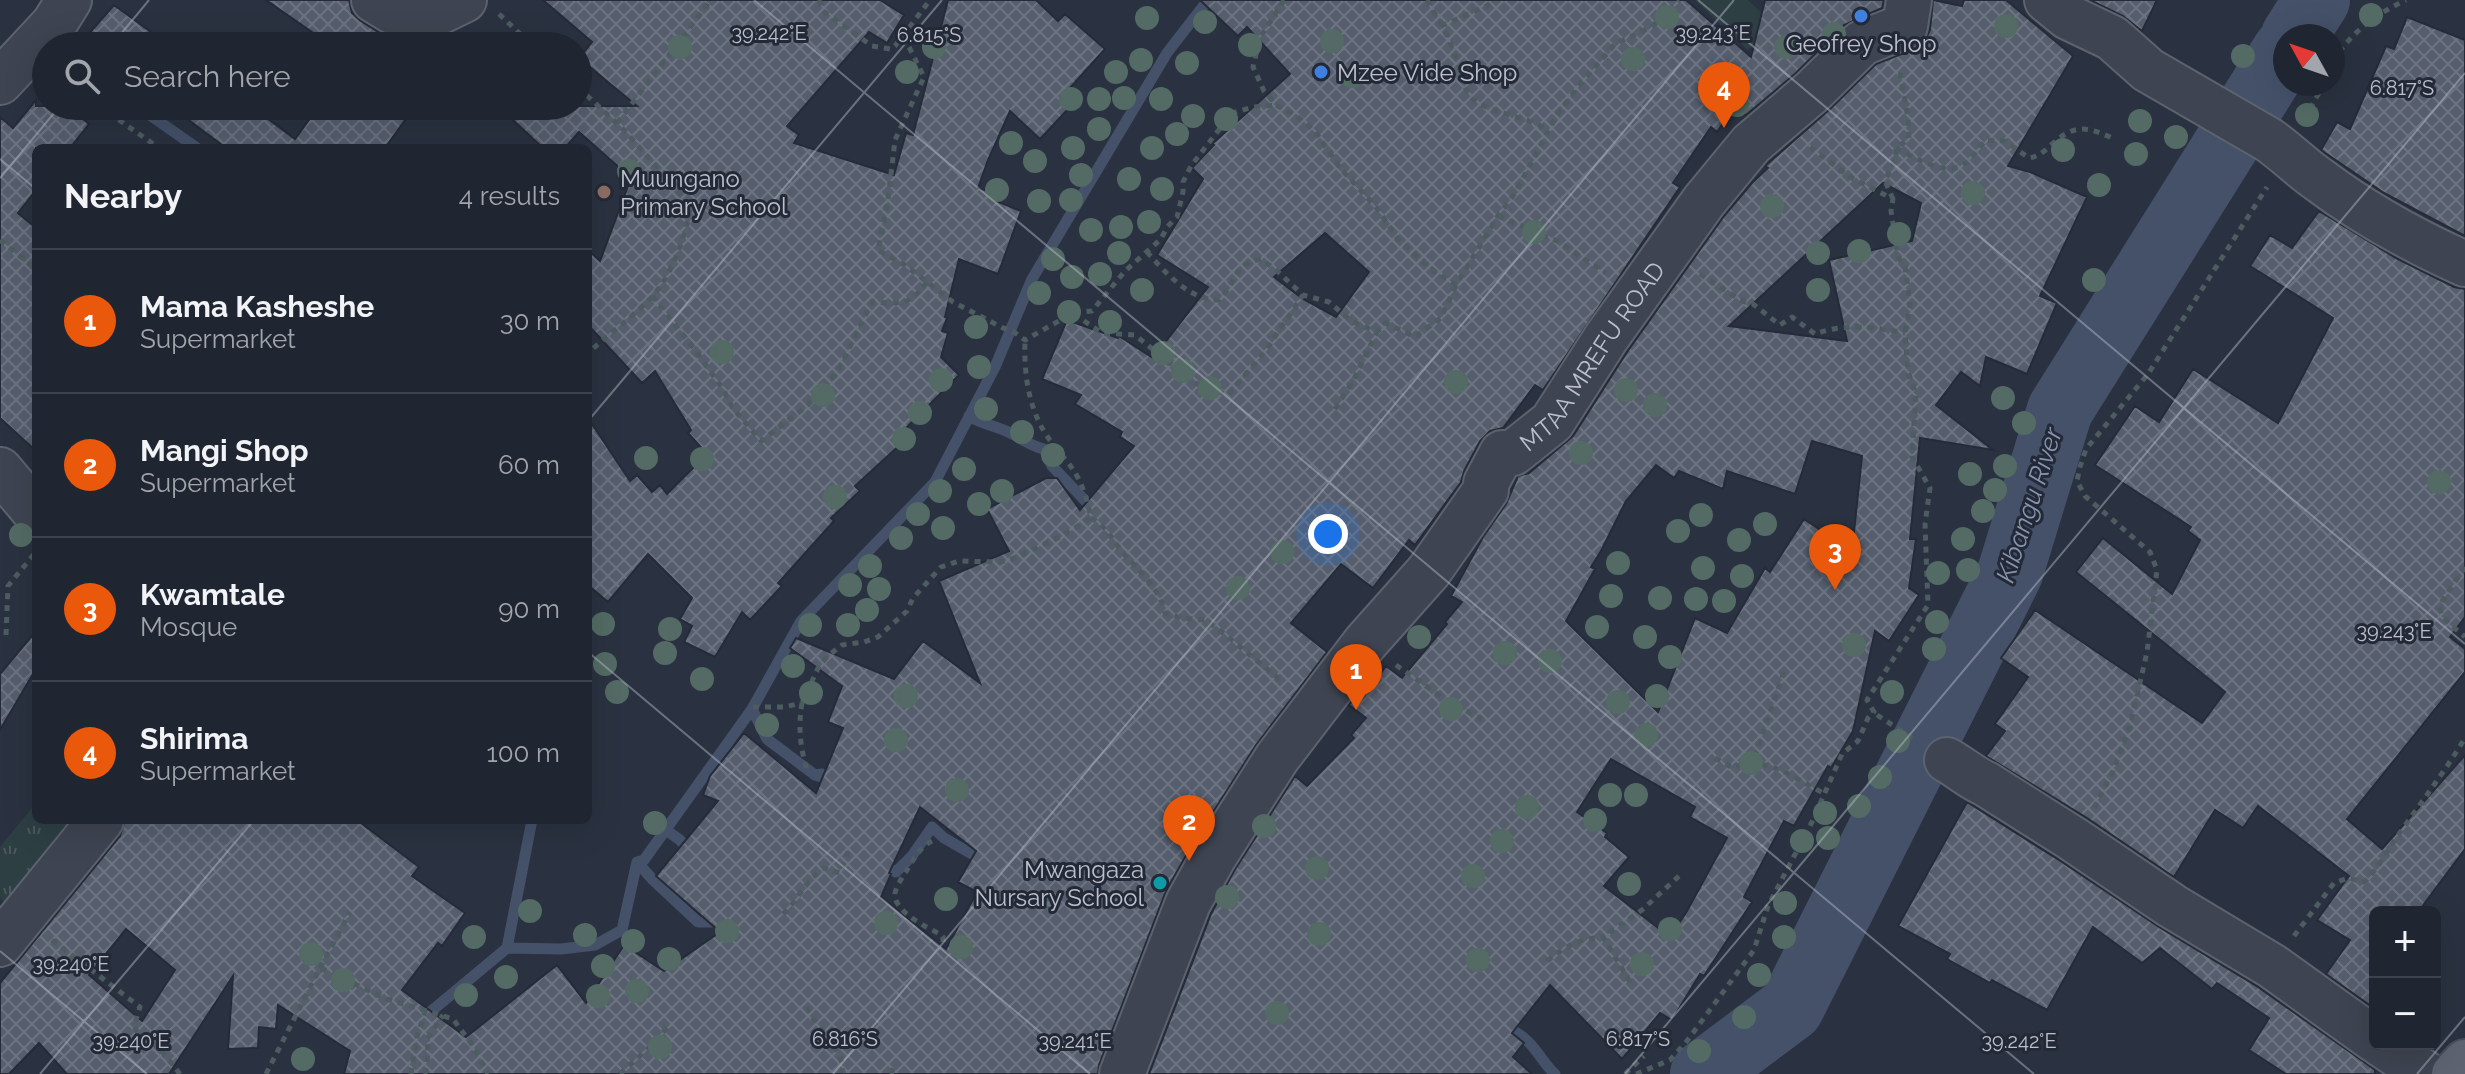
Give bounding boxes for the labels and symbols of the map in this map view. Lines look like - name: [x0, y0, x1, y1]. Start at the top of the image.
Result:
- marker: Geofrey Shop: [1852, 7, 1870, 25]
- text: 39.242°E: [731, 21, 807, 45]
- text: 39.243°E: [1675, 21, 1751, 45]
- text: 6.815°S: [897, 23, 961, 47]
- north arrow: [2273, 24, 2345, 96]
- place label: Geofrey Shop: [1785, 29, 1937, 58]
- place label: Mzee Vide Shop: [1337, 58, 1517, 87]
- pin: 4: [1698, 62, 1750, 128]
- marker: Mzee Vide Shop: [1312, 63, 1330, 81]
- text: 6.817°S: [2370, 76, 2434, 100]
- place label: Muungano Primary School: [620, 164, 788, 221]
- marker: Muungano Primary School: [595, 183, 613, 201]
- street label: MTAA MREFU ROAD: [1514, 256, 1671, 457]
- water label: Kibangu River: [1990, 423, 2068, 586]
- your location: [1308, 514, 1348, 554]
- pin: 3: [1809, 524, 1861, 590]
- text: 39.243°E: [2356, 619, 2432, 643]
- pin: 1: [1330, 644, 1382, 710]
- pin: 2: [1163, 795, 1215, 861]
- place label: Mwangaza Nursary School: [974, 855, 1144, 912]
- marker: Mwangaza Nursary School: [1151, 874, 1169, 892]
- text: 39.240°E: [33, 952, 109, 976]
- text: 6.816°S: [812, 1027, 878, 1051]
- text: 6.817°S: [1606, 1027, 1670, 1051]
- text: 39.240°E: [93, 1029, 169, 1053]
- text: 39.241°E: [1038, 1029, 1112, 1053]
- text: 39.242°E: [1981, 1029, 2057, 1053]

